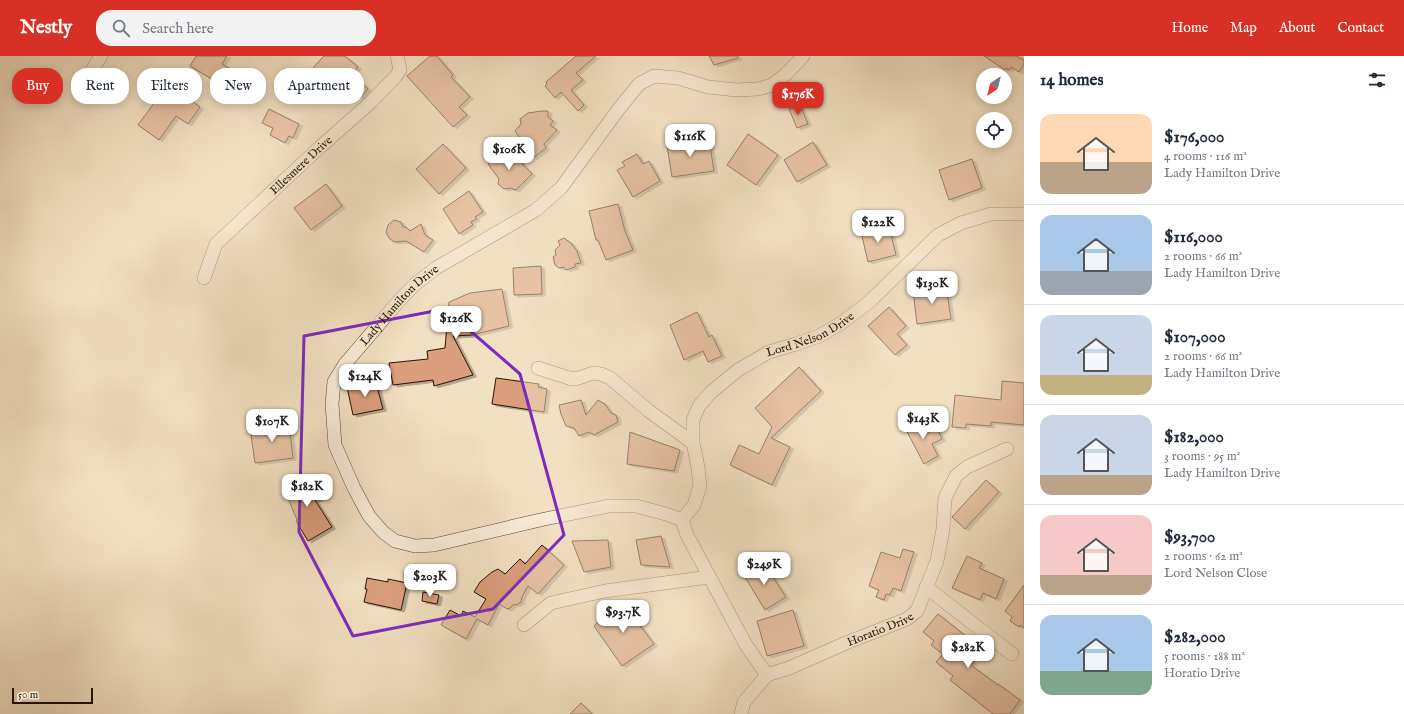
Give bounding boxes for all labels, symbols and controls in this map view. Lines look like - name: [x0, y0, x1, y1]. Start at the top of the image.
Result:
- search box: [96, 10, 376, 46]
- text: Nestly: [20, 16, 72, 40]
- icon: search: [110, 17, 132, 39]
- text: Search here: [142, 19, 214, 38]
- text: Home: [1172, 19, 1208, 37]
- text: Map: [1230, 19, 1257, 37]
- text: About: [1279, 19, 1315, 37]
- text: Contact: [1337, 19, 1384, 37]
- chip: Buy: [12, 68, 63, 104]
- chip: Rent: [71, 68, 129, 104]
- chip: Filters: [137, 68, 202, 104]
- chip: New: [210, 68, 266, 104]
- chip: Apartment: [274, 68, 364, 104]
- north arrow: [976, 68, 1012, 104]
- map controls: [976, 68, 1012, 148]
- icon: filters: [1366, 69, 1388, 91]
- text: 14 homes: [1040, 70, 1103, 91]
- pin: $176K: [770, 82, 826, 116]
- text: $176K: [781, 86, 815, 103]
- button: locate: [976, 112, 1012, 148]
- pin: $116K: [662, 124, 718, 158]
- text: $176,000: [1164, 127, 1224, 148]
- text: $116K: [674, 128, 706, 145]
- icon: home: [1072, 130, 1120, 178]
- street label: Ellesmere Drive: [267, 132, 336, 198]
- pin: $106K: [481, 137, 537, 171]
- text: $106K: [492, 141, 526, 158]
- text: 4 rooms · 116 m²: [1164, 148, 1247, 165]
- text: Lady Hamilton Drive: [1164, 165, 1280, 182]
- pin: $122K: [850, 210, 906, 244]
- text: $122K: [861, 214, 895, 231]
- text: $116,000: [1164, 227, 1223, 248]
- icon: home: [1072, 231, 1120, 279]
- text: 2 rooms · 66 m²: [1164, 248, 1242, 265]
- street label: Lady Hamilton Drive: [357, 261, 442, 349]
- text: Lady Hamilton Drive: [1164, 265, 1280, 282]
- pin: $130K: [904, 271, 960, 305]
- text: $130K: [916, 275, 948, 292]
- pin: $126K: [428, 306, 484, 340]
- street label: Lord Nelson Drive: [764, 309, 858, 360]
- text: $126K: [439, 310, 473, 327]
- text: $107,000: [1164, 327, 1226, 348]
- icon: home: [1072, 331, 1120, 379]
- text: 2 rooms · 66 m²: [1164, 348, 1242, 365]
- pin: $124K: [337, 364, 393, 398]
- text: Lady Hamilton Drive: [1164, 365, 1280, 382]
- text: $124K: [348, 368, 382, 385]
- pin: $143K: [895, 406, 951, 440]
- pin: $107K: [244, 409, 300, 443]
- text: $143K: [907, 410, 939, 427]
- text: $107K: [255, 413, 289, 430]
- text: $182,000: [1164, 427, 1224, 448]
- icon: home: [1072, 431, 1120, 479]
- text: 3 rooms · 95 m²: [1164, 448, 1241, 465]
- text: Lady Hamilton Drive: [1164, 465, 1280, 482]
- pin: $182K: [279, 474, 335, 508]
- text: $182K: [291, 478, 323, 495]
- text: $93,700: [1164, 527, 1215, 548]
- icon: home: [1072, 531, 1120, 579]
- text: 2 rooms · 62 m²: [1164, 548, 1243, 565]
- pin: $249K: [736, 552, 792, 586]
- text: $249K: [747, 556, 781, 573]
- pin: $203K: [402, 564, 458, 598]
- text: Lord Nelson Close: [1164, 565, 1267, 582]
- text: $203K: [413, 568, 447, 585]
- pin: $93.7K: [590, 600, 656, 634]
- text: $93.7K: [605, 604, 641, 621]
- street label: Horatio Drive: [845, 609, 917, 650]
- text: $282,000: [1164, 627, 1226, 648]
- icon: home: [1072, 631, 1120, 679]
- pin: $282K: [940, 635, 996, 669]
- text: $282K: [951, 639, 985, 656]
- text: 5 rooms · 188 m²: [1164, 648, 1245, 665]
- text: Horatio Drive: [1164, 665, 1240, 682]
- scale bar: [12, 686, 93, 705]
- text: 50 m: [18, 688, 38, 702]

